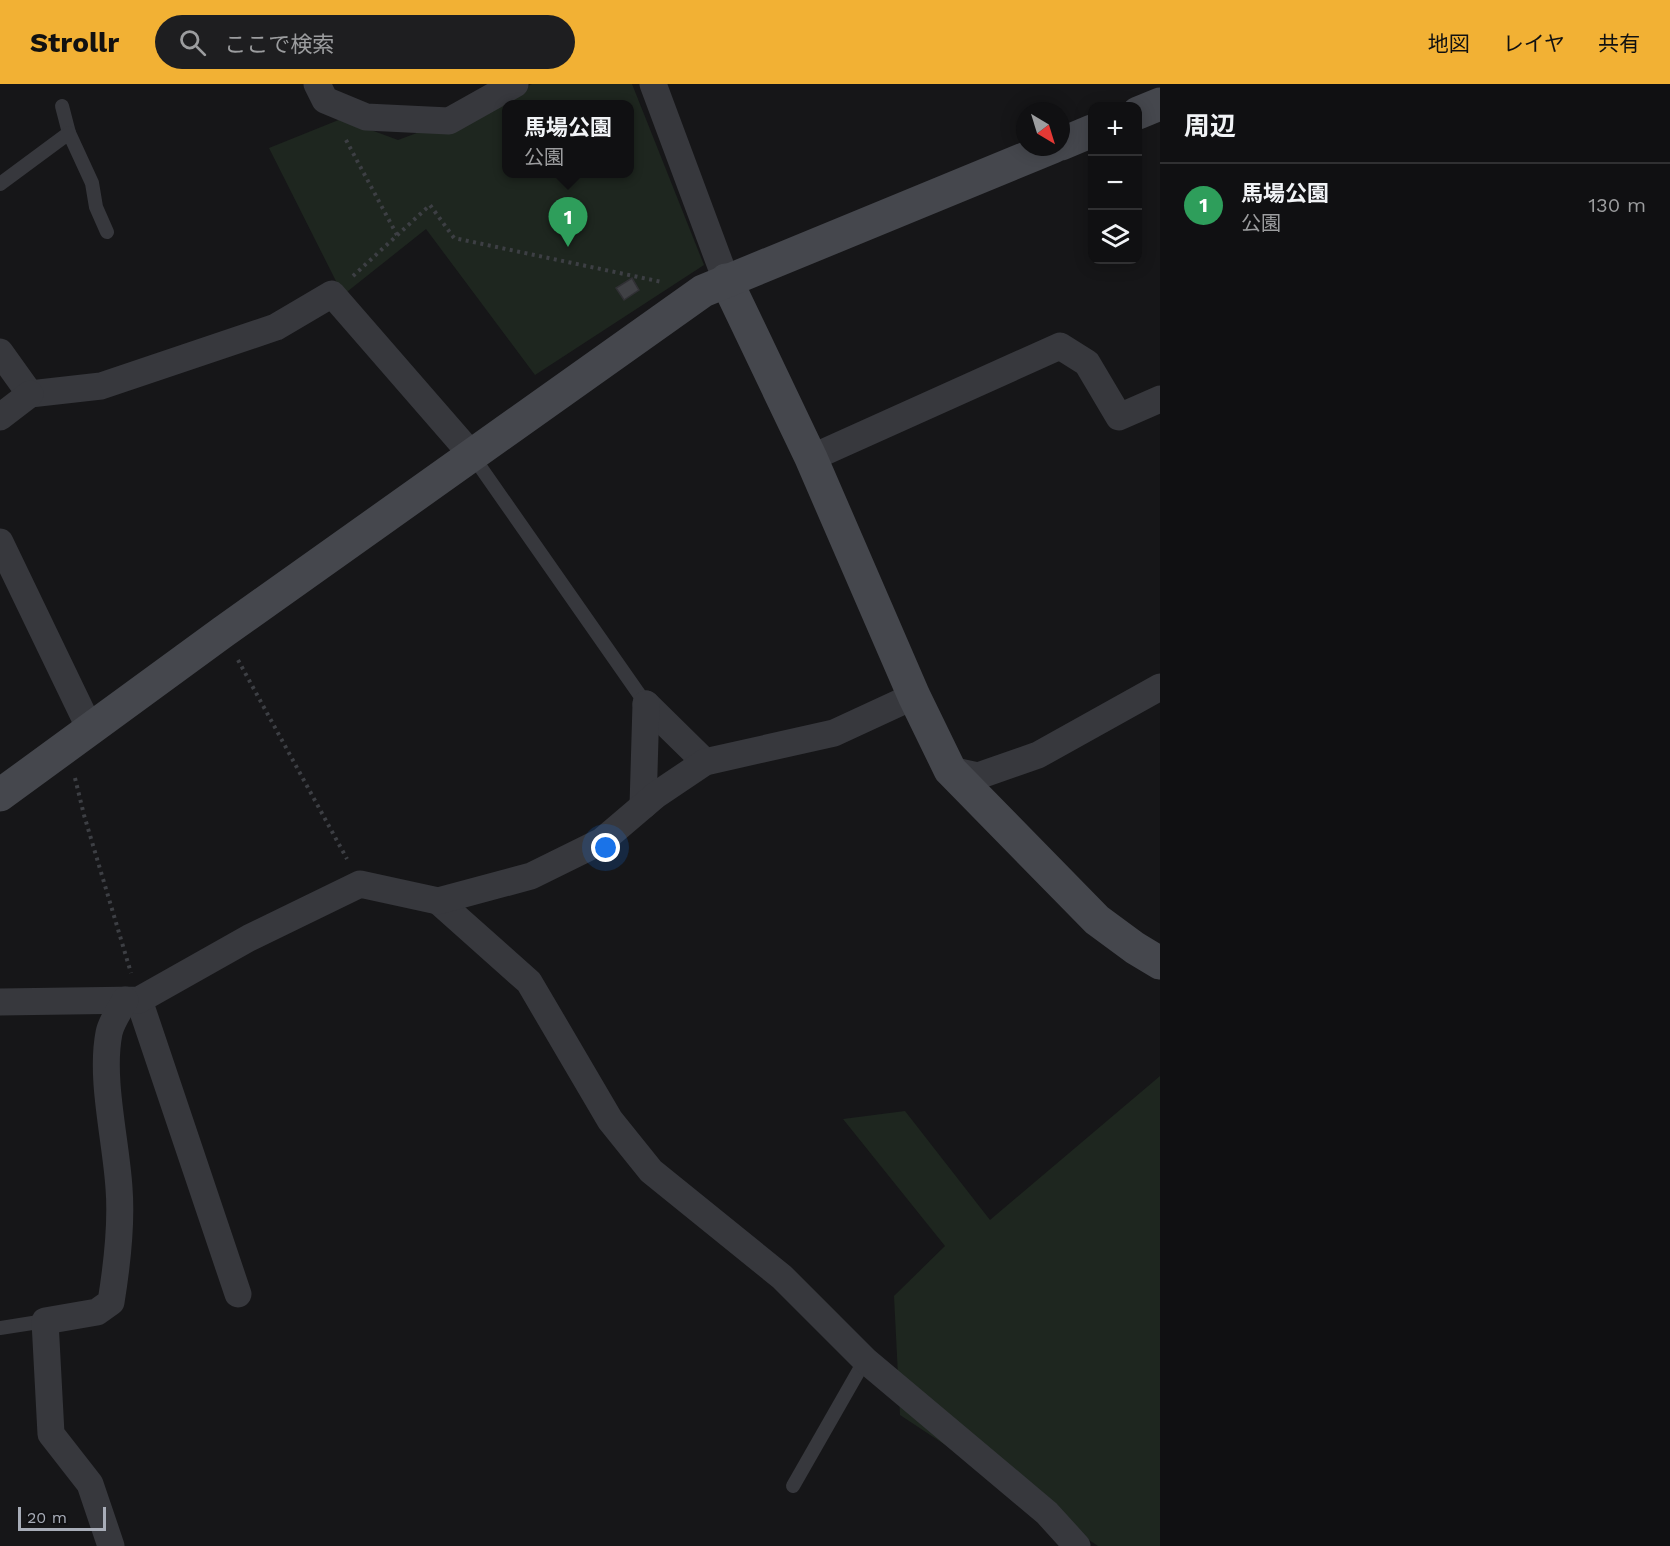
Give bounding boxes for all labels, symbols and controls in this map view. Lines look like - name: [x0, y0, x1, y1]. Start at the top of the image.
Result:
- search box: [155, 15, 575, 69]
- text: Strollr: [30, 26, 119, 59]
- icon: search: [176, 26, 209, 59]
- text: 地図: [1428, 31, 1470, 56]
- text: レイヤ: [1503, 31, 1565, 56]
- text: 共有: [1598, 31, 1640, 56]
- text: ここで検索: [224, 32, 334, 57]
- popup: [502, 100, 634, 178]
- north arrow: [1016, 102, 1070, 156]
- map controls: [1088, 102, 1142, 264]
- button: +: [1088, 102, 1142, 156]
- text: 周辺: [1184, 111, 1236, 141]
- text: 馬場公園: [524, 115, 612, 140]
- text: 公園: [524, 145, 564, 169]
- button: −: [1088, 156, 1142, 210]
- text: 馬場公園: [1241, 181, 1329, 206]
- text: 1: [1199, 193, 1208, 217]
- text: 130 m: [1588, 193, 1646, 217]
- pin: 1: [548, 198, 588, 247]
- button: layers: [1088, 210, 1142, 264]
- text: 公園: [1241, 211, 1281, 235]
- your location: [591, 833, 620, 862]
- scale bar: [18, 1504, 106, 1532]
- text: 20 m: [27, 1508, 67, 1527]

